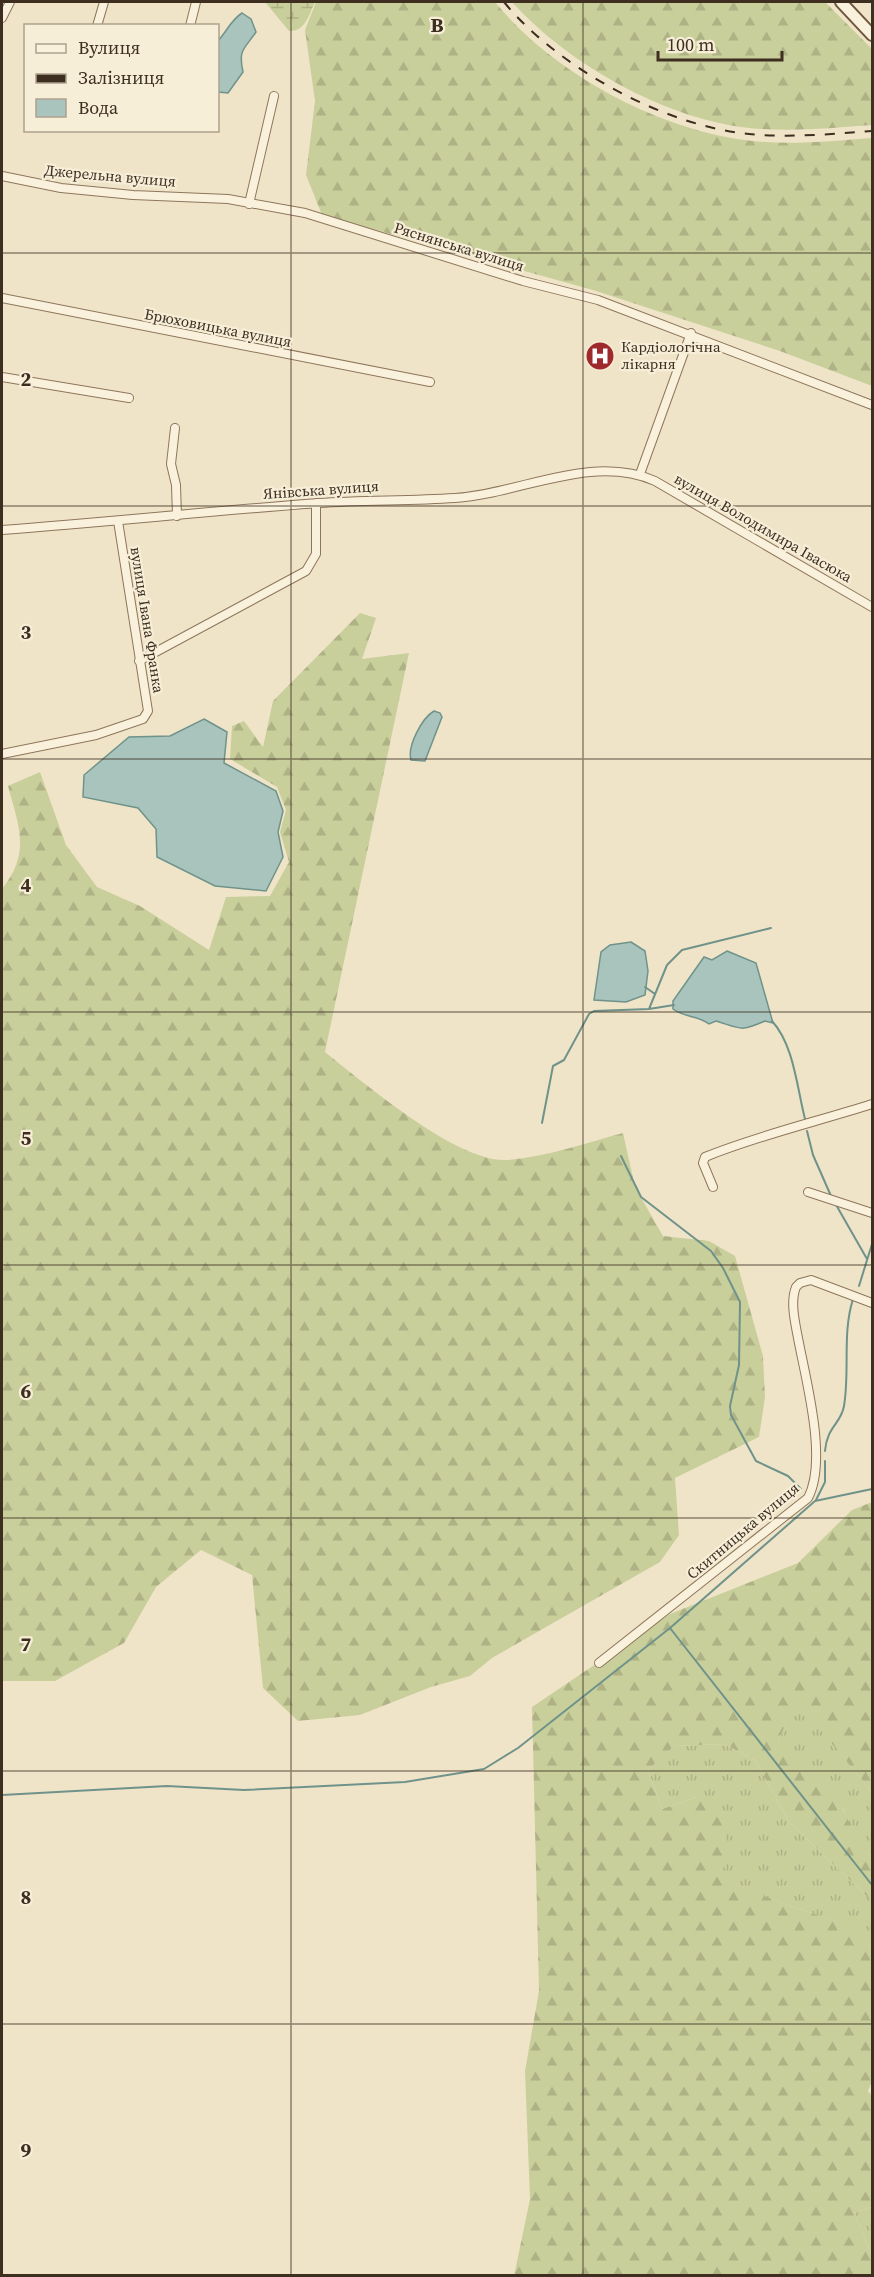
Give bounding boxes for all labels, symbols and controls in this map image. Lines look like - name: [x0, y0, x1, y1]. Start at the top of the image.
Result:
- text: B: [430, 11, 444, 39]
- legend: [24, 24, 219, 132]
- scale bar: [658, 24, 782, 62]
- text: 100 m: [667, 32, 714, 57]
- text: Вулиця: [78, 35, 140, 60]
- text: Залізниця: [78, 65, 164, 90]
- text: Вода: [78, 95, 119, 120]
- street label: Джерельна вулиця: [43, 159, 177, 192]
- street label: Ряснянська вулиця: [391, 217, 527, 276]
- street label: Брюховицька вулиця: [143, 303, 293, 352]
- place label: Кардіологічна лікарня: [621, 336, 721, 374]
- hospital icon: Кардіологічна лікарня: [584, 340, 616, 372]
- text: 2: [21, 365, 32, 393]
- street label: вулиця Володимира Івасюка: [670, 468, 856, 587]
- street label: Янівська вулиця: [262, 475, 379, 504]
- street label: вулиця Івана Франка: [126, 545, 169, 695]
- text: 3: [21, 618, 32, 646]
- text: 4: [21, 871, 32, 899]
- text: 5: [21, 1124, 32, 1152]
- text: 6: [21, 1377, 32, 1405]
- street label: Скитницька вулиця: [682, 1477, 803, 1584]
- text: 7: [21, 1630, 32, 1658]
- text: 8: [21, 1883, 31, 1911]
- text: 9: [21, 2136, 32, 2164]

